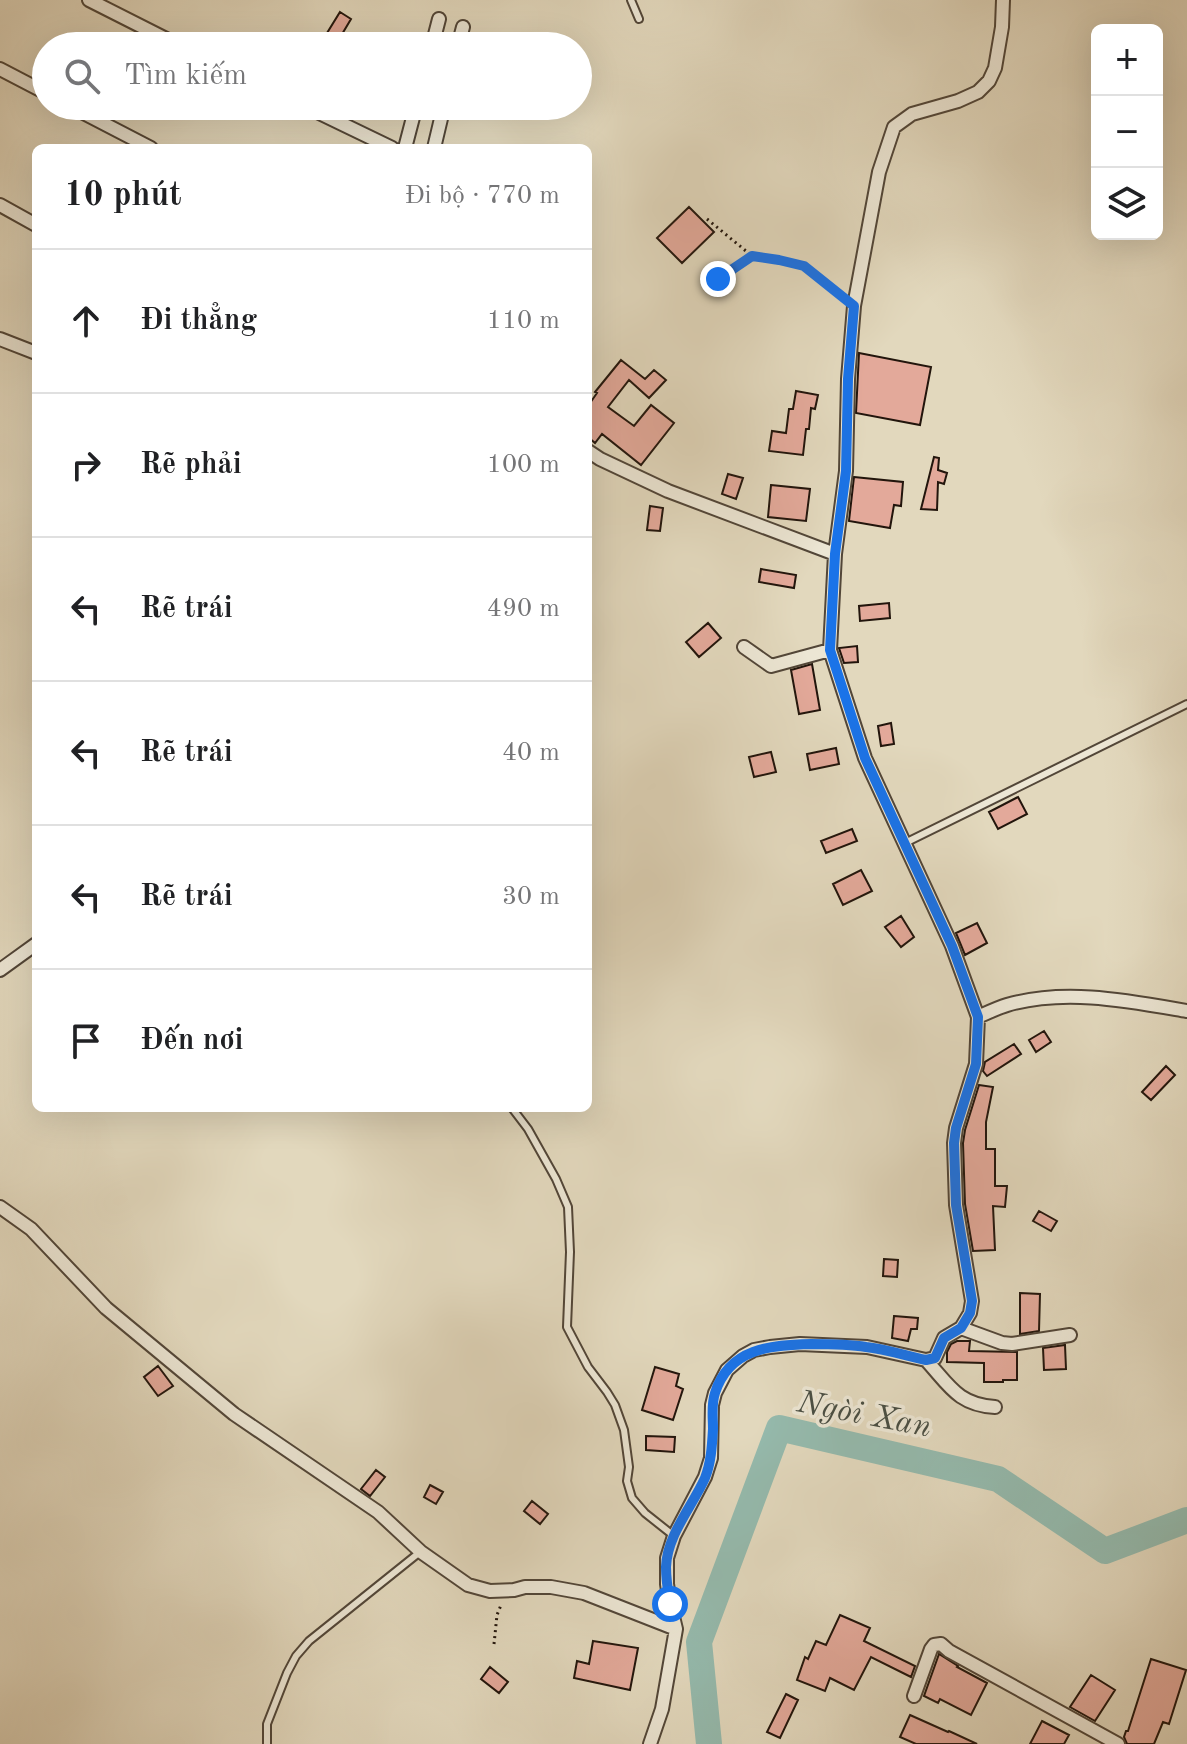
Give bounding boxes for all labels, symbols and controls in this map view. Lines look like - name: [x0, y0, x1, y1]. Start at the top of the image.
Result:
- map controls: [1091, 24, 1163, 240]
- button: +: [1091, 24, 1163, 96]
- search box: [32, 32, 592, 120]
- icon: search: [60, 54, 104, 98]
- text: Tìm kiếm: [124, 61, 247, 91]
- button: −: [1091, 96, 1163, 168]
- button: layers: [1091, 168, 1163, 240]
- text: 10 phút: [64, 179, 182, 213]
- text: Đi bộ · 770 m: [405, 183, 560, 209]
- route end: [700, 261, 736, 297]
- icon: ahead: [64, 299, 108, 343]
- text: Đi thẳng: [140, 306, 257, 336]
- text: 110 m: [487, 308, 560, 334]
- icon: right: [64, 443, 108, 487]
- text: Rẽ phải: [140, 450, 242, 480]
- text: 100 m: [487, 452, 560, 478]
- icon: left: [64, 587, 108, 631]
- text: Rẽ trái: [140, 594, 233, 624]
- text: 490 m: [487, 596, 560, 622]
- icon: left: [64, 731, 108, 775]
- text: Rẽ trái: [140, 738, 233, 768]
- text: 40 m: [502, 740, 560, 766]
- icon: left: [64, 875, 108, 919]
- text: Rẽ trái: [140, 882, 233, 912]
- text: 30 m: [502, 884, 560, 910]
- icon: arrive: [64, 1019, 108, 1063]
- text: Đến nơi: [140, 1026, 244, 1056]
- water label: Ngòi Xan: [793, 1387, 934, 1445]
- route start: [652, 1586, 688, 1622]

